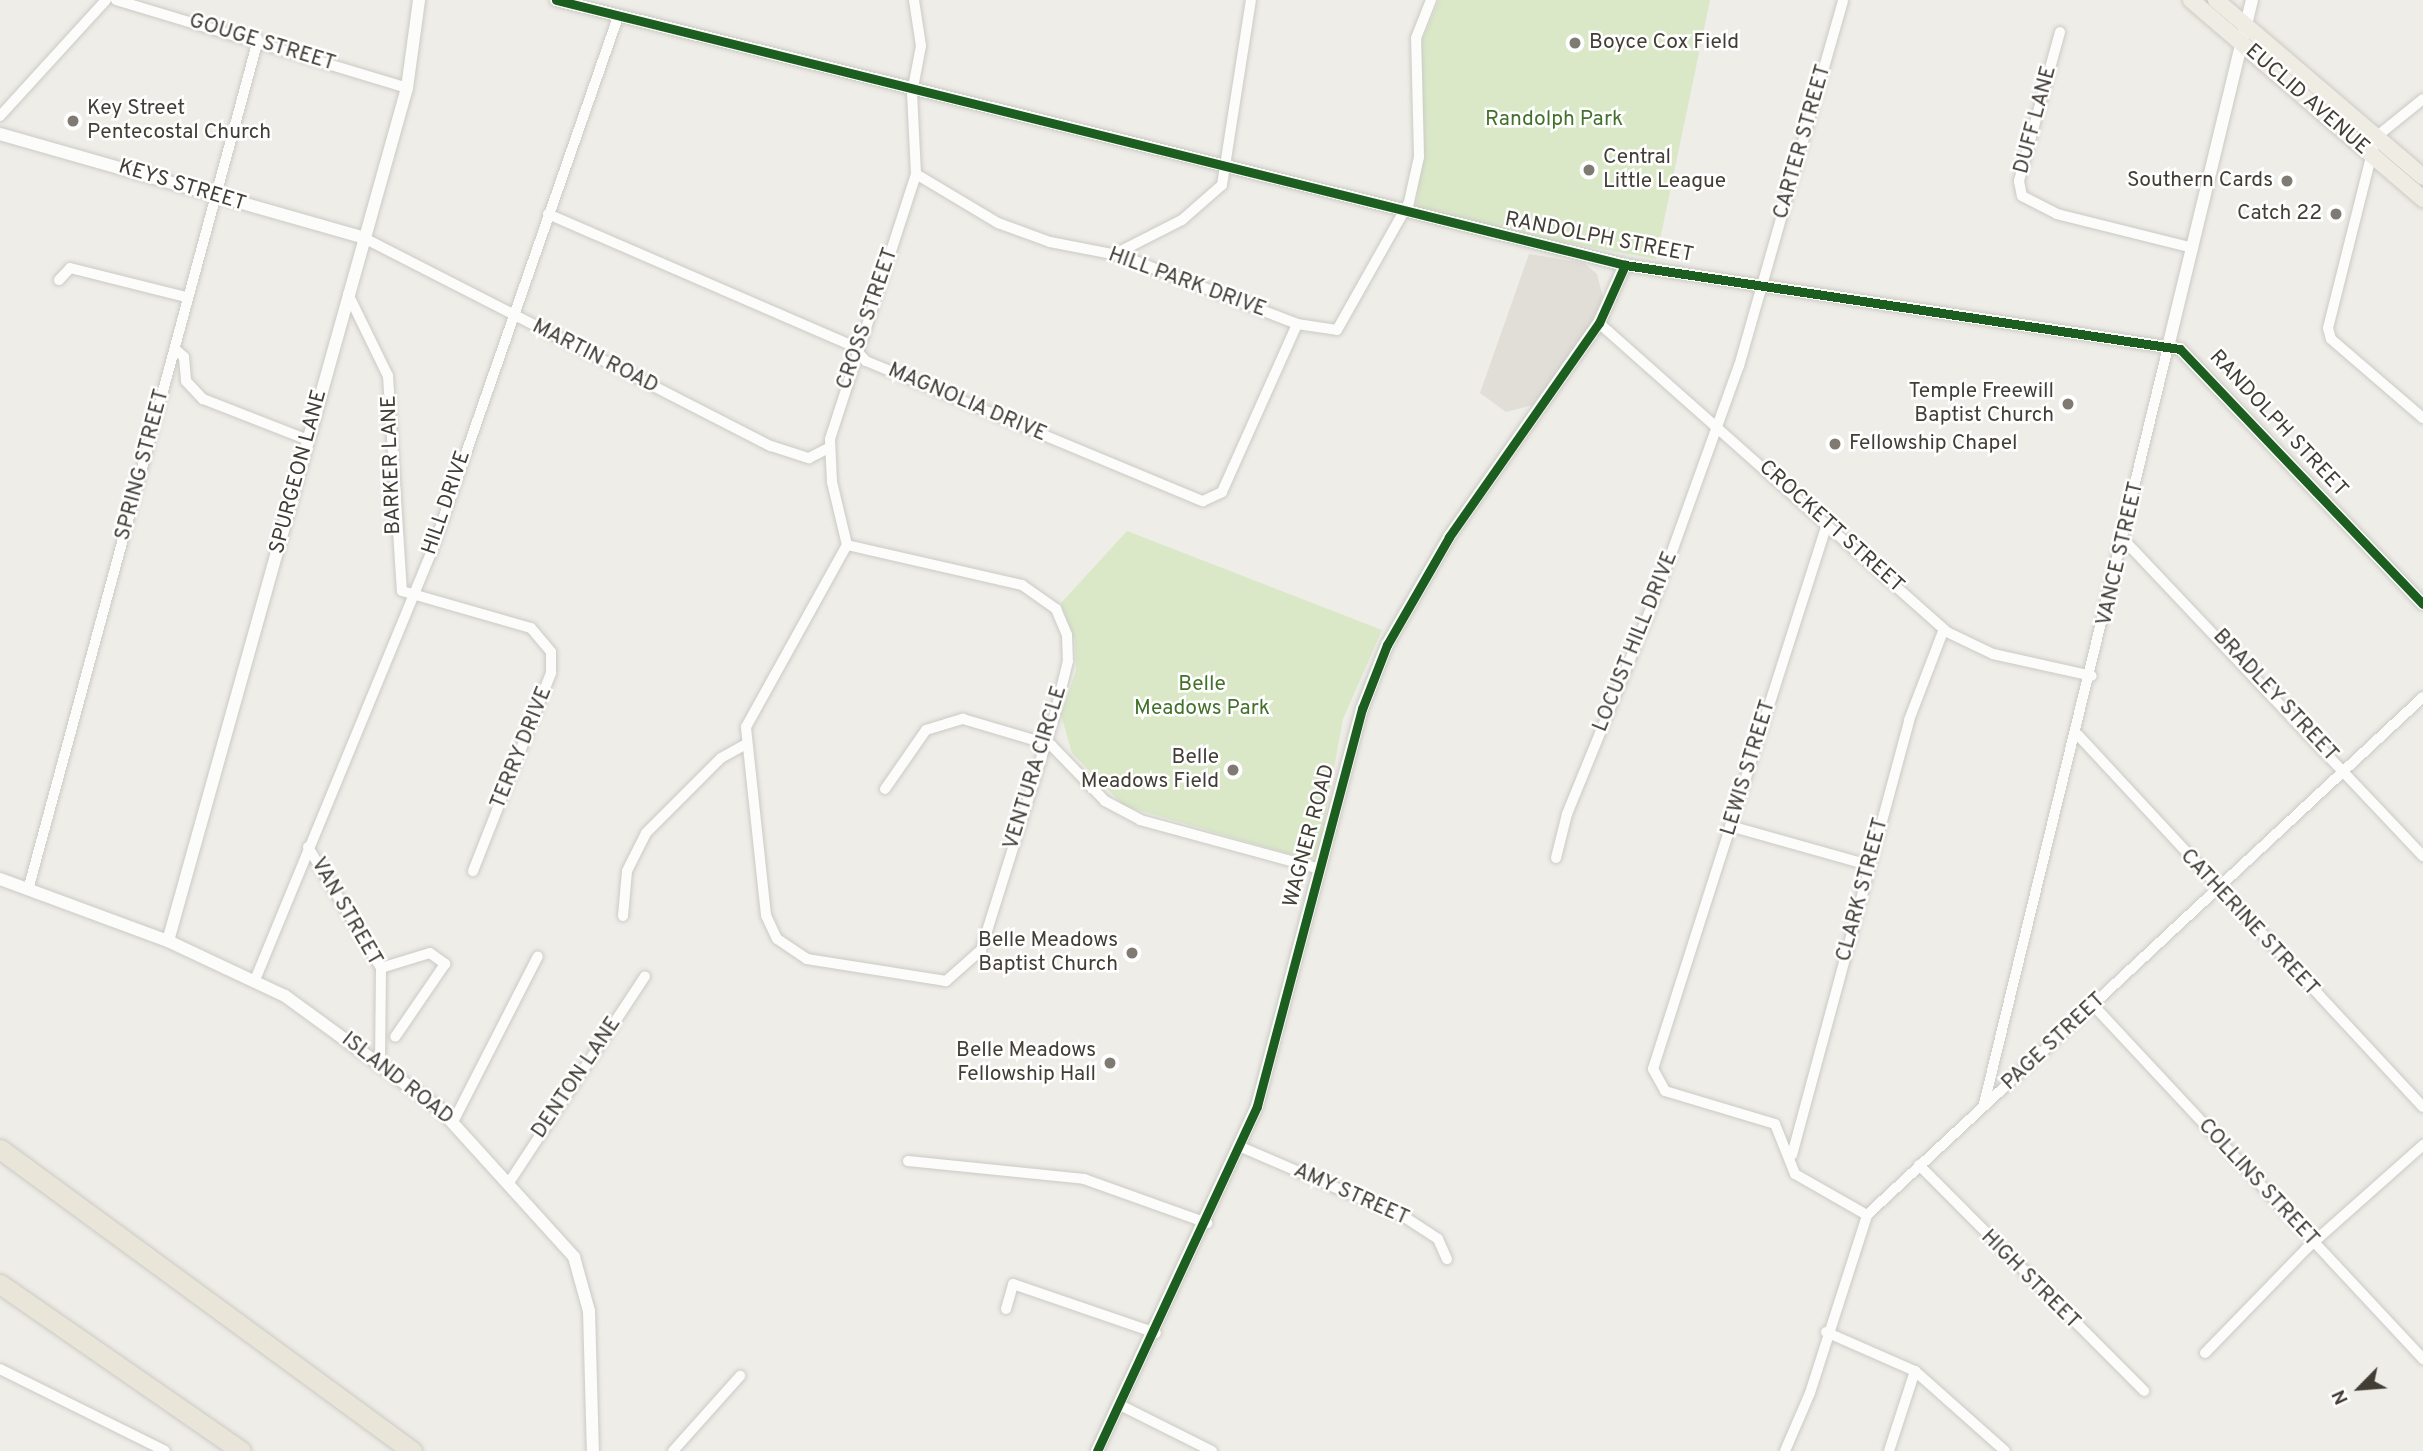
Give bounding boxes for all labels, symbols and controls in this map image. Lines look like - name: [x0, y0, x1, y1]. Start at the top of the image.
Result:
- street label: GOUGE STREET: [186, 9, 338, 77]
- place label: Boyce Cox Field: [1589, 30, 1739, 56]
- marker: Boyce Cox Field: [1567, 35, 1583, 51]
- street label: EUCLID AVENUE: [2239, 39, 2375, 161]
- street label: CARTER STREET: [1769, 62, 1837, 222]
- street label: DUFF LANE: [2010, 63, 2062, 177]
- place label: Key Street Pentecostal Church: [87, 96, 271, 146]
- park label: Randolph Park: [1485, 107, 1623, 133]
- marker: Key Street Pentecostal Church: [65, 113, 81, 129]
- place label: Central Little League: [1603, 145, 1726, 195]
- street label: KEYS STREET: [115, 155, 249, 217]
- marker: Central Little League: [1581, 162, 1597, 178]
- place label: Southern Cards: [2127, 168, 2273, 194]
- marker: Southern Cards: [2279, 173, 2295, 189]
- place label: Catch 22: [2237, 201, 2322, 227]
- marker: Catch 22: [2328, 206, 2344, 222]
- street label: RANDOLPH STREET: [1502, 207, 1696, 269]
- street label: HILL PARK DRIVE: [1104, 243, 1270, 323]
- street label: CROSS STREET: [832, 245, 904, 393]
- street label: MARTIN ROAD: [528, 314, 662, 400]
- street label: RANDOLPH STREET: [2203, 345, 2353, 503]
- street label: MAGNOLIA DRIVE: [884, 358, 1050, 448]
- place label: Temple Freewill Baptist Church: [1908, 379, 2054, 429]
- street label: SPRING STREET: [111, 387, 175, 543]
- street label: SPURGEON LANE: [265, 387, 333, 557]
- street label: BARKER LANE: [377, 395, 407, 535]
- marker: Temple Freewill Baptist Church: [2060, 396, 2076, 412]
- place label: Fellowship Chapel: [1849, 431, 2017, 457]
- marker: Fellowship Chapel: [1827, 436, 1843, 452]
- street label: HILL DRIVE: [417, 447, 477, 559]
- street label: CROCKETT STREET: [1753, 455, 1909, 599]
- street label: VANCE STREET: [2092, 480, 2150, 628]
- street label: LOCUST HILL DRIVE: [1588, 548, 1684, 736]
- street label: BRADLEY STREET: [2207, 624, 2343, 768]
- park label: Belle Meadows Park: [1134, 672, 1270, 722]
- street label: TERRY DRIVE: [486, 683, 558, 813]
- street label: VENTURA CIRCLE: [999, 683, 1073, 853]
- street label: LEWIS STREET: [1716, 697, 1782, 839]
- place label: Belle Meadows Field: [1081, 745, 1219, 795]
- marker: Belle Meadows Field: [1225, 762, 1241, 778]
- street label: WAGNER ROAD: [1279, 762, 1341, 910]
- street label: CLARK STREET: [1832, 815, 1894, 965]
- street label: CATHERINE STREET: [2174, 844, 2324, 1002]
- street label: VAN STREET: [305, 853, 387, 971]
- place label: Belle Meadows Baptist Church: [978, 928, 1118, 978]
- marker: Belle Meadows Baptist Church: [1124, 945, 1140, 961]
- street label: PAGE STREET: [1997, 988, 2111, 1096]
- street label: DENTON LANE: [527, 1012, 627, 1144]
- street label: ISLAND ROAD: [336, 1028, 458, 1130]
- place label: Belle Meadows Fellowship Hall: [956, 1038, 1096, 1088]
- marker: Belle Meadows Fellowship Hall: [1102, 1055, 1118, 1071]
- street label: COLLINS STREET: [2192, 1114, 2324, 1252]
- street label: AMY STREET: [1289, 1158, 1413, 1232]
- street label: HIGH STREET: [1975, 1225, 2085, 1335]
- north arrow: [2325, 1353, 2395, 1423]
- text: N: [2327, 1386, 2355, 1408]

